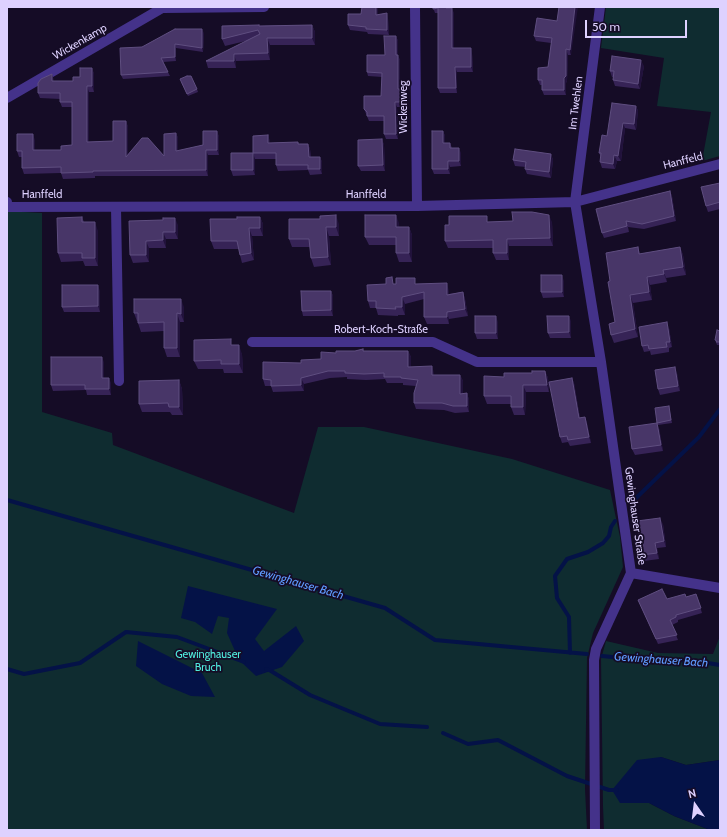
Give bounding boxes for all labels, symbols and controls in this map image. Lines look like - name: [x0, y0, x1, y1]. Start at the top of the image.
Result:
- scale bar: [587, 12, 689, 38]
- text: 50 m: [592, 19, 620, 34]
- street label: Wickenkamp: [51, 21, 109, 63]
- street label: Im Twehlen: [566, 76, 586, 130]
- street label: Wickenweg: [397, 80, 411, 134]
- street label: Hanffeld: [662, 150, 704, 172]
- street label: Hanffeld: [22, 188, 62, 202]
- street label: Hanffeld: [346, 188, 386, 202]
- street label: Robert-Koch-Straße: [334, 323, 428, 337]
- street label: Gewinghauser Straße: [622, 466, 648, 566]
- water label: Gewinghauser Bach: [251, 563, 345, 603]
- park label: Gewinghauser Bruch: [175, 648, 241, 674]
- water label: Gewinghauser Bach: [614, 650, 708, 670]
- north arrow: [675, 785, 715, 825]
- text: N: [687, 786, 698, 801]

